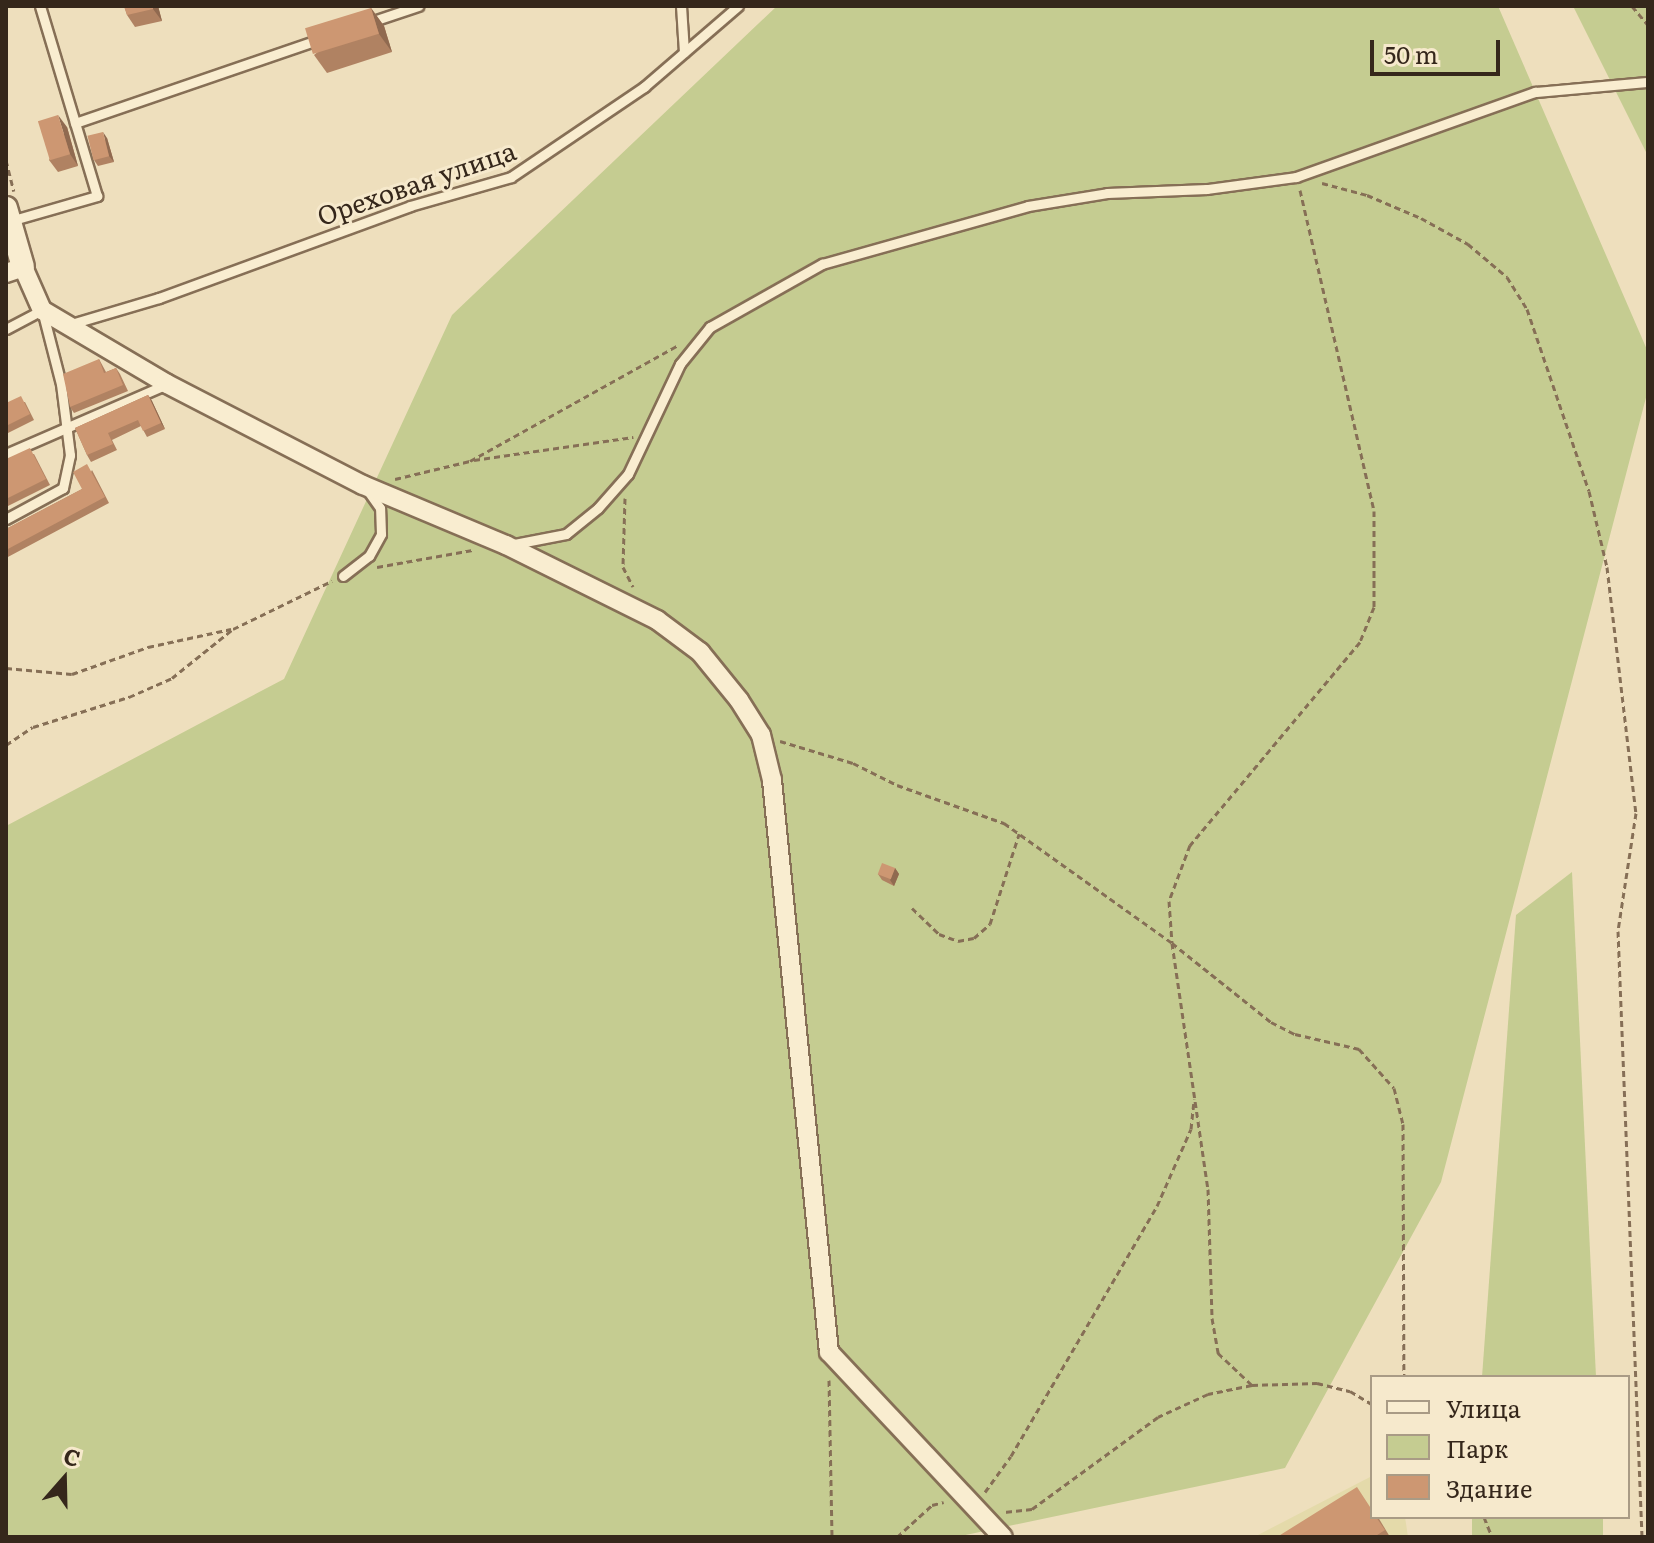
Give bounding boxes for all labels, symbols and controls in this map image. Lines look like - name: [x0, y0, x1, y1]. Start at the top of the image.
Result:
- scale bar: [1374, 24, 1504, 74]
- text: 50 m: [1384, 36, 1438, 71]
- street label: Ореховая улица: [313, 133, 519, 231]
- legend: [1370, 1375, 1630, 1519]
- text: Улица: [1446, 1390, 1521, 1425]
- text: Парк: [1446, 1430, 1508, 1465]
- text: С: [59, 1438, 85, 1474]
- north arrow: [24, 1439, 104, 1519]
- text: Здание: [1446, 1470, 1532, 1505]

